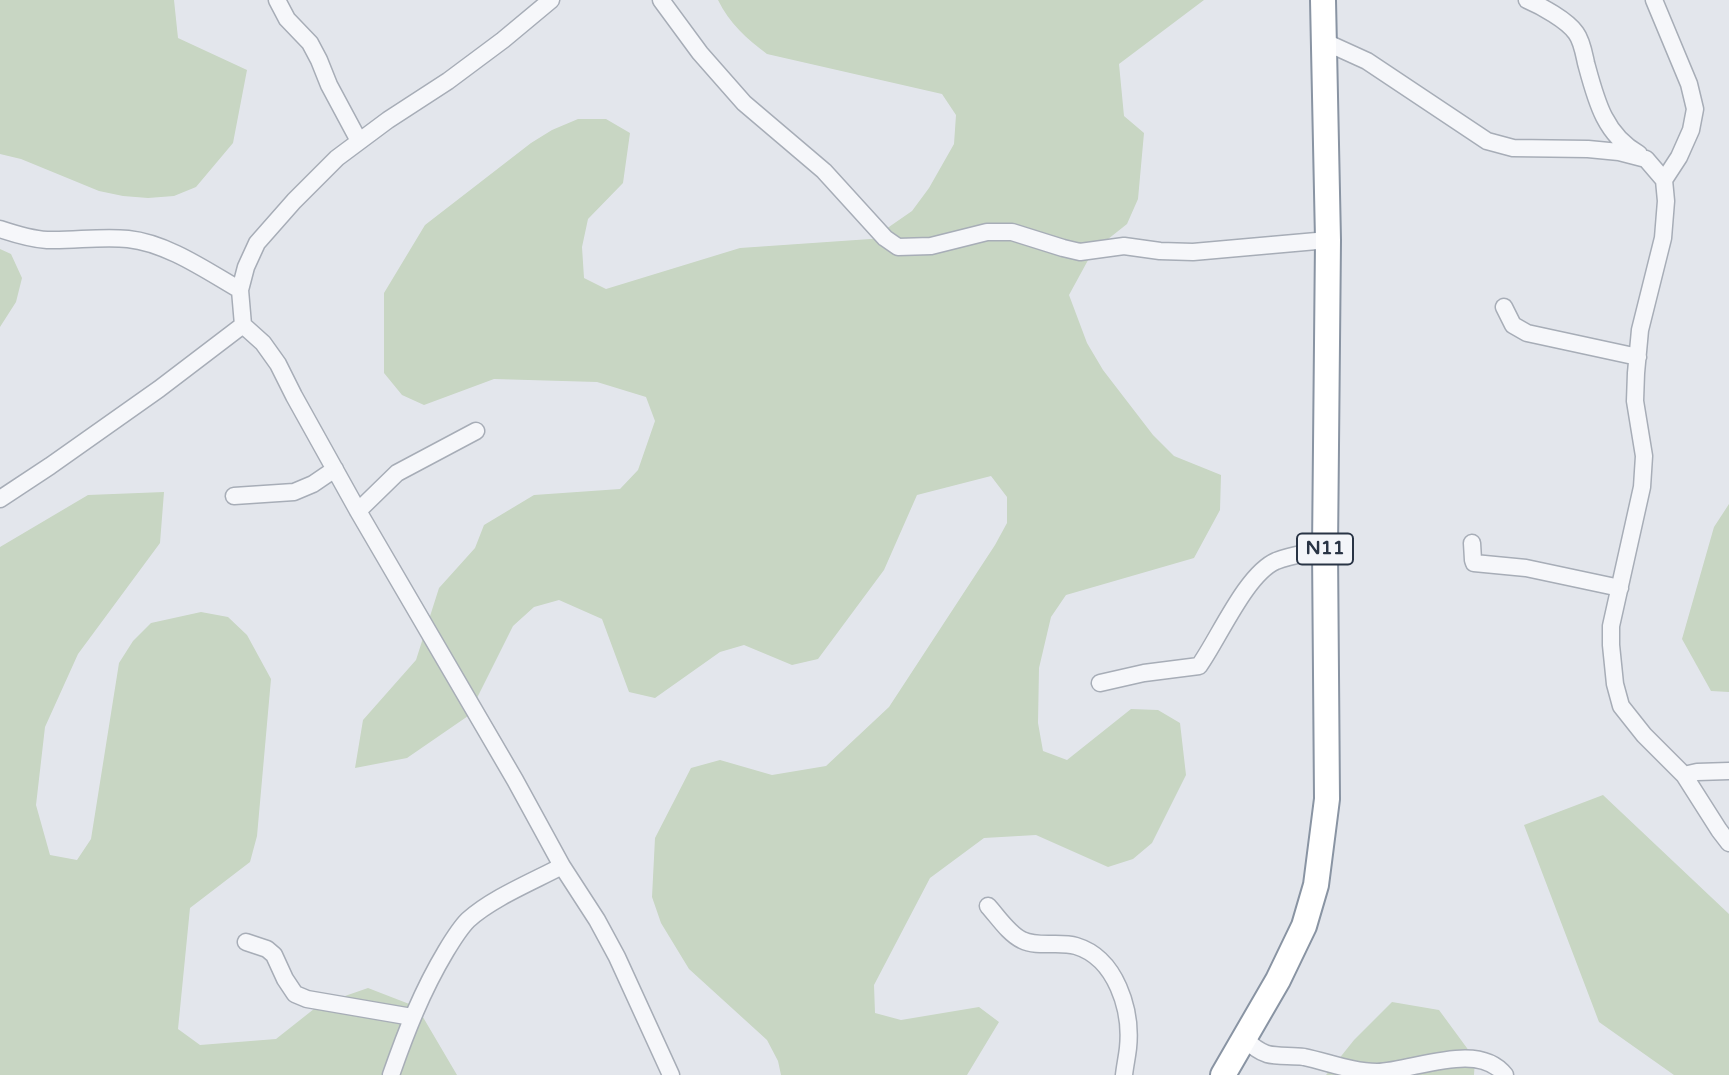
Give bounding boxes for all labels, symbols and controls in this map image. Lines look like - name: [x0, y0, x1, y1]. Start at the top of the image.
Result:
- road number: N11: [1297, 534, 1353, 564]

